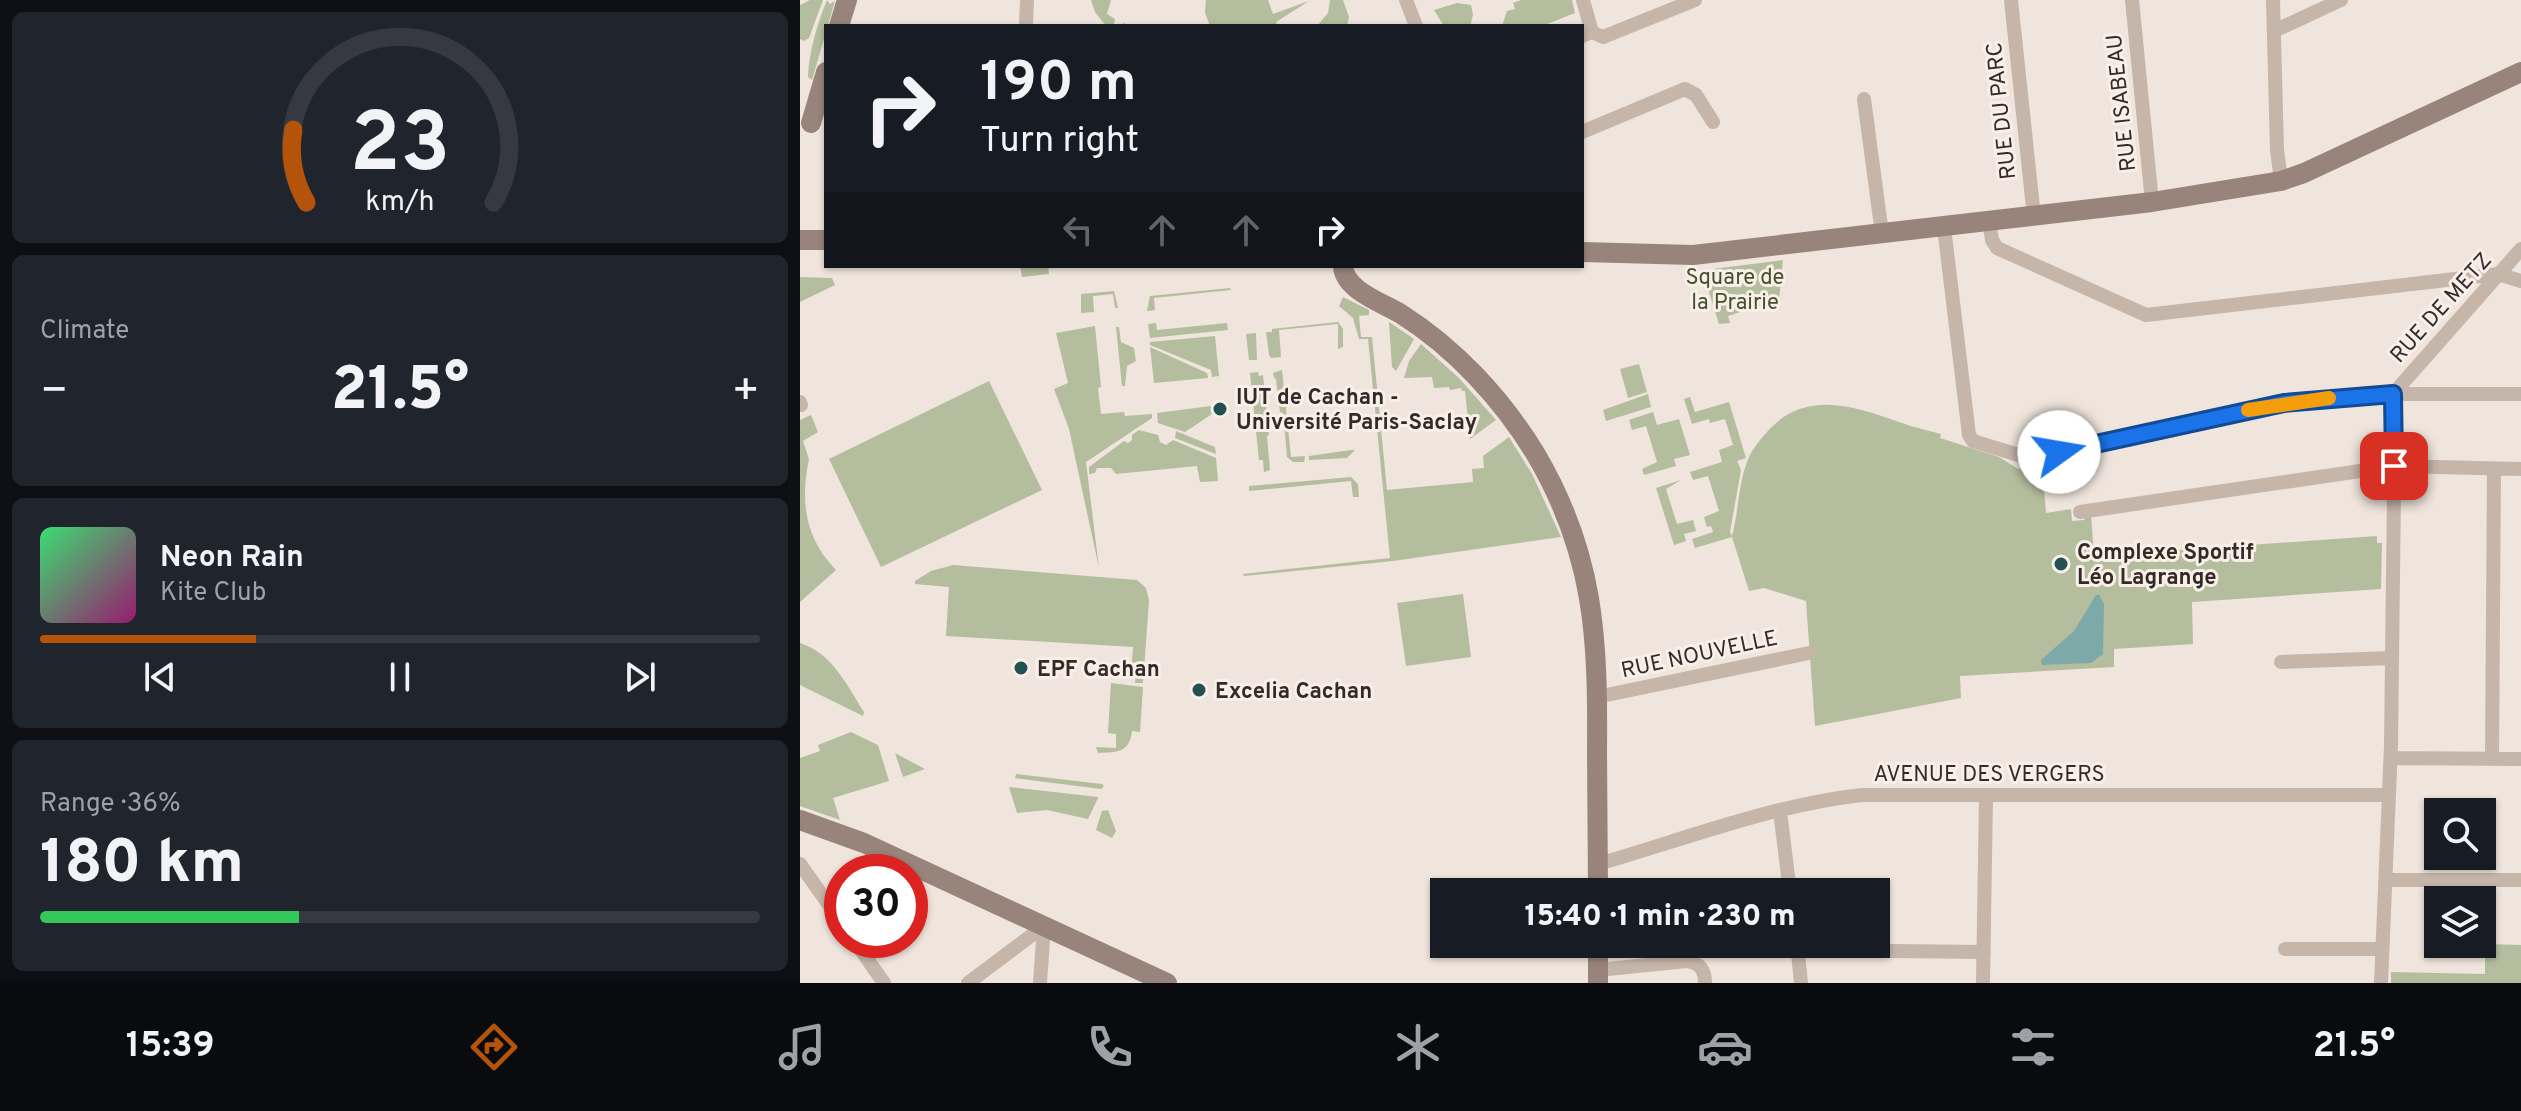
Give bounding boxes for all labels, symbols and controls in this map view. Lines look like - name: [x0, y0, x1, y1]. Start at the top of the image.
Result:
- street label: RUE ISABEAU: [2102, 33, 2143, 173]
- street label: RUE DU PARC: [1982, 41, 2023, 181]
- text: 190 m: [980, 50, 1137, 120]
- icon: right: [848, 56, 952, 160]
- text: 23: [350, 96, 450, 201]
- text: Turn right: [980, 119, 1139, 165]
- text: km/h: [365, 186, 435, 222]
- icon: left: [1056, 208, 1100, 252]
- icon: ahead: [1140, 208, 1184, 252]
- icon: ahead: [1224, 208, 1268, 252]
- icon: right: [1308, 208, 1352, 252]
- street label: RUE DE METZ: [2385, 248, 2498, 369]
- park label: Square de la Prairie: [1686, 265, 1784, 317]
- text: Climate: [40, 315, 129, 348]
- text: 21.5°: [331, 355, 469, 431]
- text: −: [40, 365, 68, 421]
- text: +: [732, 365, 760, 421]
- place label: IUT de Cachan - Université Paris-Saclay: [1236, 385, 1477, 437]
- marker: IUT de Cachan - Université Paris-Saclay: [1211, 400, 1229, 418]
- position arrow: [2017, 410, 2101, 494]
- pin: [2360, 432, 2428, 500]
- icon: arrive: [2372, 444, 2416, 488]
- text: Neon Rain: [160, 540, 304, 577]
- place label: Complexe Sportif Léo Lagrange: [2077, 540, 2254, 592]
- marker: Complexe Sportif Léo Lagrange: [2052, 555, 2070, 573]
- text: Kite Club: [160, 577, 266, 610]
- street label: RUE NOUVELLE: [1619, 626, 1780, 685]
- icon: previous: [138, 655, 182, 699]
- icon: pause: [378, 655, 422, 699]
- icon: next: [618, 655, 662, 699]
- place label: EPF Cachan: [1037, 657, 1160, 684]
- marker: EPF Cachan: [1012, 659, 1030, 677]
- place label: Excelia Cachan: [1215, 679, 1372, 706]
- marker: Excelia Cachan: [1190, 681, 1208, 699]
- street label: AVENUE DES VERGERS: [1873, 762, 2105, 789]
- text: Range · 36%: [40, 788, 181, 821]
- map controls: [2424, 798, 2496, 958]
- button: search: [2424, 798, 2496, 870]
- text: 180 km: [40, 828, 244, 904]
- speed limit sign: 30: [824, 854, 928, 958]
- button: layers: [2424, 886, 2496, 958]
- text: 15:40 · 1 min · 230 m: [1524, 899, 1796, 936]
- icon: directions: [466, 1019, 522, 1075]
- icon: music: [774, 1019, 830, 1075]
- icon: phone: [1082, 1019, 1138, 1075]
- icon: climate: [1390, 1019, 1446, 1075]
- icon: car: [1697, 1019, 1753, 1075]
- icon: filters: [2005, 1019, 2061, 1075]
- text: 15:39: [126, 1024, 215, 1070]
- text: 21.5°: [2313, 1024, 2395, 1070]

